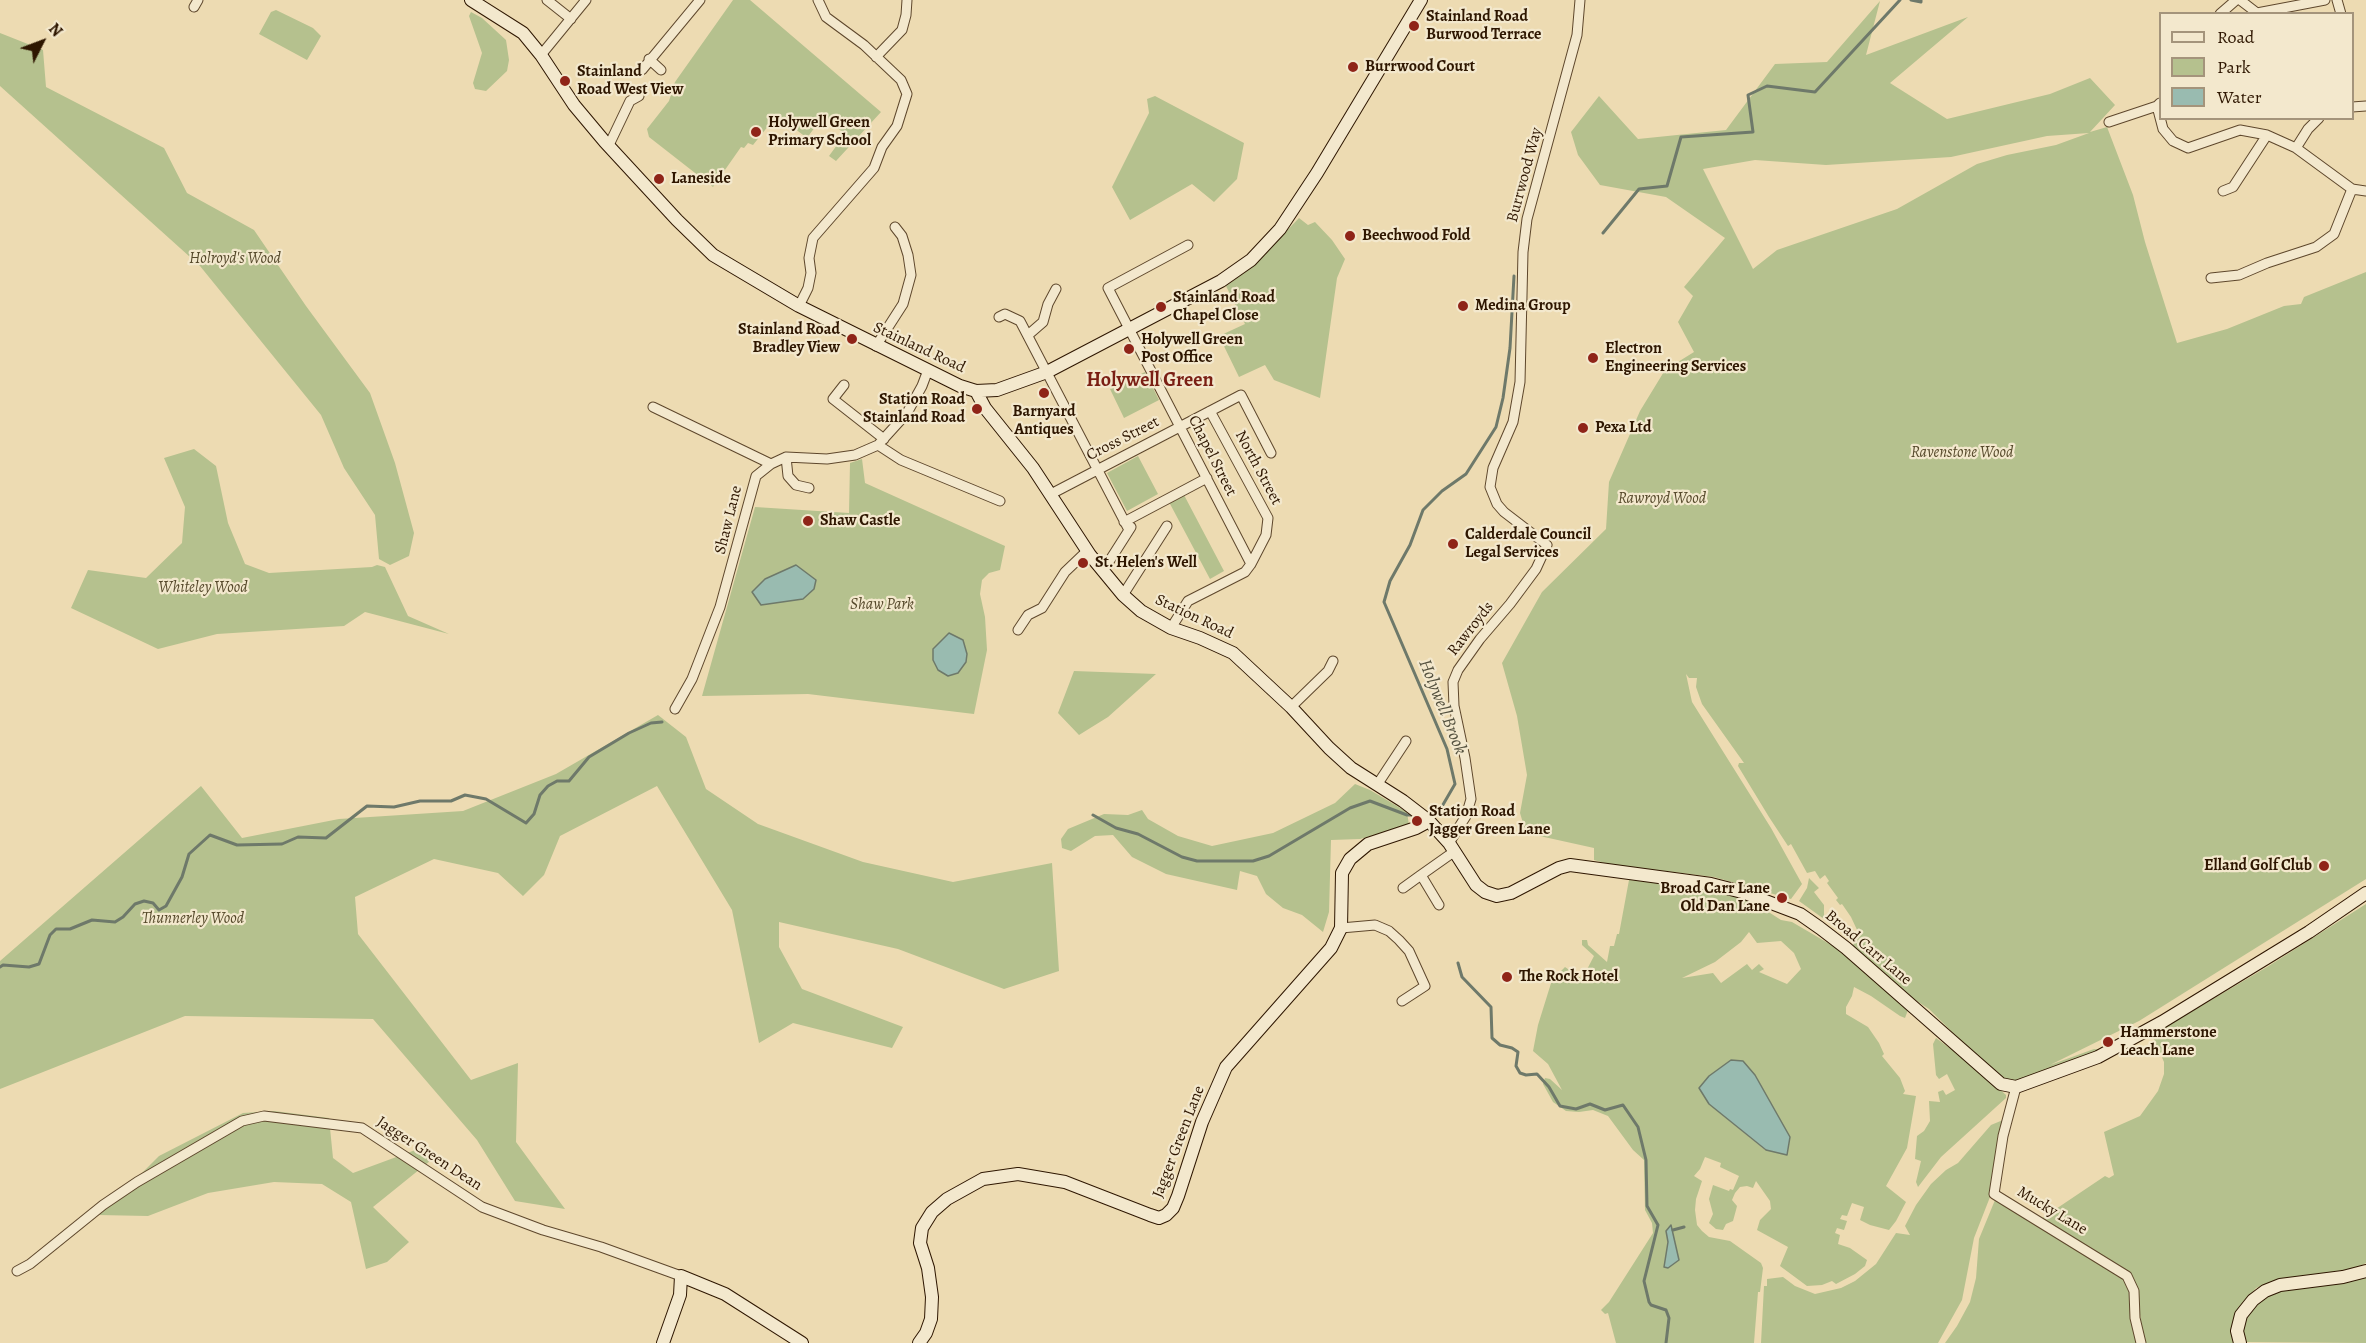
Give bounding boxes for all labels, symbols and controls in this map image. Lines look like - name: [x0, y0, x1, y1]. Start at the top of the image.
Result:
- place label: Stainland Road Burwood Terrace: [1426, 7, 1542, 45]
- north arrow: [12, 12, 72, 72]
- legend: [2159, 12, 2354, 120]
- text: N: [43, 18, 67, 42]
- marker: Stainland Road Burwood Terrace: [1407, 19, 1421, 33]
- text: Road: [2217, 25, 2254, 49]
- text: Park: [2217, 55, 2251, 79]
- place label: Burrwood Court: [1365, 57, 1475, 77]
- marker: Burrwood Court: [1346, 60, 1360, 74]
- place label: Stainland Road West View: [577, 62, 684, 100]
- marker: Stainland Road West View: [558, 74, 572, 88]
- text: Water: [2217, 85, 2262, 109]
- place label: Holywell Green Primary School: [768, 113, 871, 151]
- marker: Holywell Green Primary School: [749, 125, 763, 139]
- street label: Burrwood Way: [1503, 126, 1547, 224]
- place label: Laneside: [671, 169, 731, 189]
- marker: Laneside: [652, 172, 666, 186]
- place label: Beechwood Fold: [1362, 226, 1470, 246]
- marker: Beechwood Fold: [1343, 229, 1357, 243]
- park label: Holroyd's Wood: [189, 249, 281, 269]
- place label: Stainland Road Chapel Close: [1173, 288, 1275, 326]
- place label: Medina Group: [1475, 296, 1571, 316]
- marker: Medina Group: [1456, 299, 1470, 313]
- marker: Stainland Road Chapel Close: [1154, 300, 1168, 314]
- street label: Stainland Road: [870, 318, 968, 378]
- place label: Stainland Road Bradley View: [738, 320, 840, 358]
- place label: Holywell Green Post Office: [1141, 330, 1243, 368]
- marker: Stainland Road Bradley View: [845, 332, 859, 346]
- place label: Electron Engineering Services: [1605, 339, 1746, 377]
- marker: Holywell Green Post Office: [1122, 342, 1136, 356]
- marker: Electron Engineering Services: [1586, 351, 1600, 365]
- district label: Holywell Green: [1086, 369, 1214, 393]
- marker: Barnyard Antiques: [1037, 386, 1051, 400]
- place label: Station Road Stainland Road: [863, 390, 965, 428]
- marker: Station Road Stainland Road: [970, 402, 984, 416]
- place label: Barnyard Antiques: [1012, 402, 1076, 440]
- street label: Chapel Street: [1183, 412, 1241, 500]
- street label: Cross Street: [1083, 413, 1163, 465]
- place label: Pexa Ltd: [1595, 418, 1651, 438]
- marker: Pexa Ltd: [1576, 421, 1590, 435]
- street label: North Street: [1230, 427, 1286, 509]
- park label: Ravenstone Wood: [1911, 443, 2013, 463]
- street label: Shaw Lane: [711, 484, 747, 556]
- park label: Rawroyd Wood: [1618, 489, 1706, 509]
- place label: Shaw Castle: [820, 511, 900, 531]
- marker: Shaw Castle: [801, 514, 815, 528]
- place label: Calderdale Council Legal Services: [1465, 525, 1591, 563]
- marker: Calderdale Council Legal Services: [1446, 537, 1460, 551]
- place label: St. Helen's Well: [1095, 553, 1197, 573]
- marker: St. Helen's Well: [1076, 556, 1090, 570]
- park label: Whiteley Wood: [158, 578, 248, 598]
- street label: Station Road: [1152, 591, 1236, 643]
- park label: Shaw Park: [850, 595, 914, 615]
- street label: Rawroyds: [1444, 598, 1498, 660]
- water label: Holywell Brook: [1413, 656, 1471, 758]
- place label: Station Road Jagger Green Lane: [1429, 802, 1550, 840]
- marker: Station Road Jagger Green Lane: [1410, 814, 1424, 828]
- place label: Elland Golf Club: [2204, 856, 2312, 876]
- marker: Elland Golf Club: [2317, 859, 2331, 873]
- place label: Broad Carr Lane Old Dan Lane: [1660, 879, 1770, 917]
- marker: Broad Carr Lane Old Dan Lane: [1775, 891, 1789, 905]
- street label: Broad Carr Lane: [1821, 906, 1915, 990]
- park label: Thunnerley Wood: [142, 909, 244, 929]
- place label: The Rock Hotel: [1519, 967, 1618, 987]
- marker: The Rock Hotel: [1500, 970, 1514, 984]
- place label: Hammerstone Leach Lane: [2120, 1023, 2217, 1061]
- marker: Hammerstone Leach Lane: [2101, 1035, 2115, 1049]
- street label: Jagger Green Lane: [1149, 1083, 1209, 1201]
- street label: Jagger Green Dean: [373, 1113, 485, 1195]
- street label: Mucky Lane: [2013, 1183, 2091, 1239]

